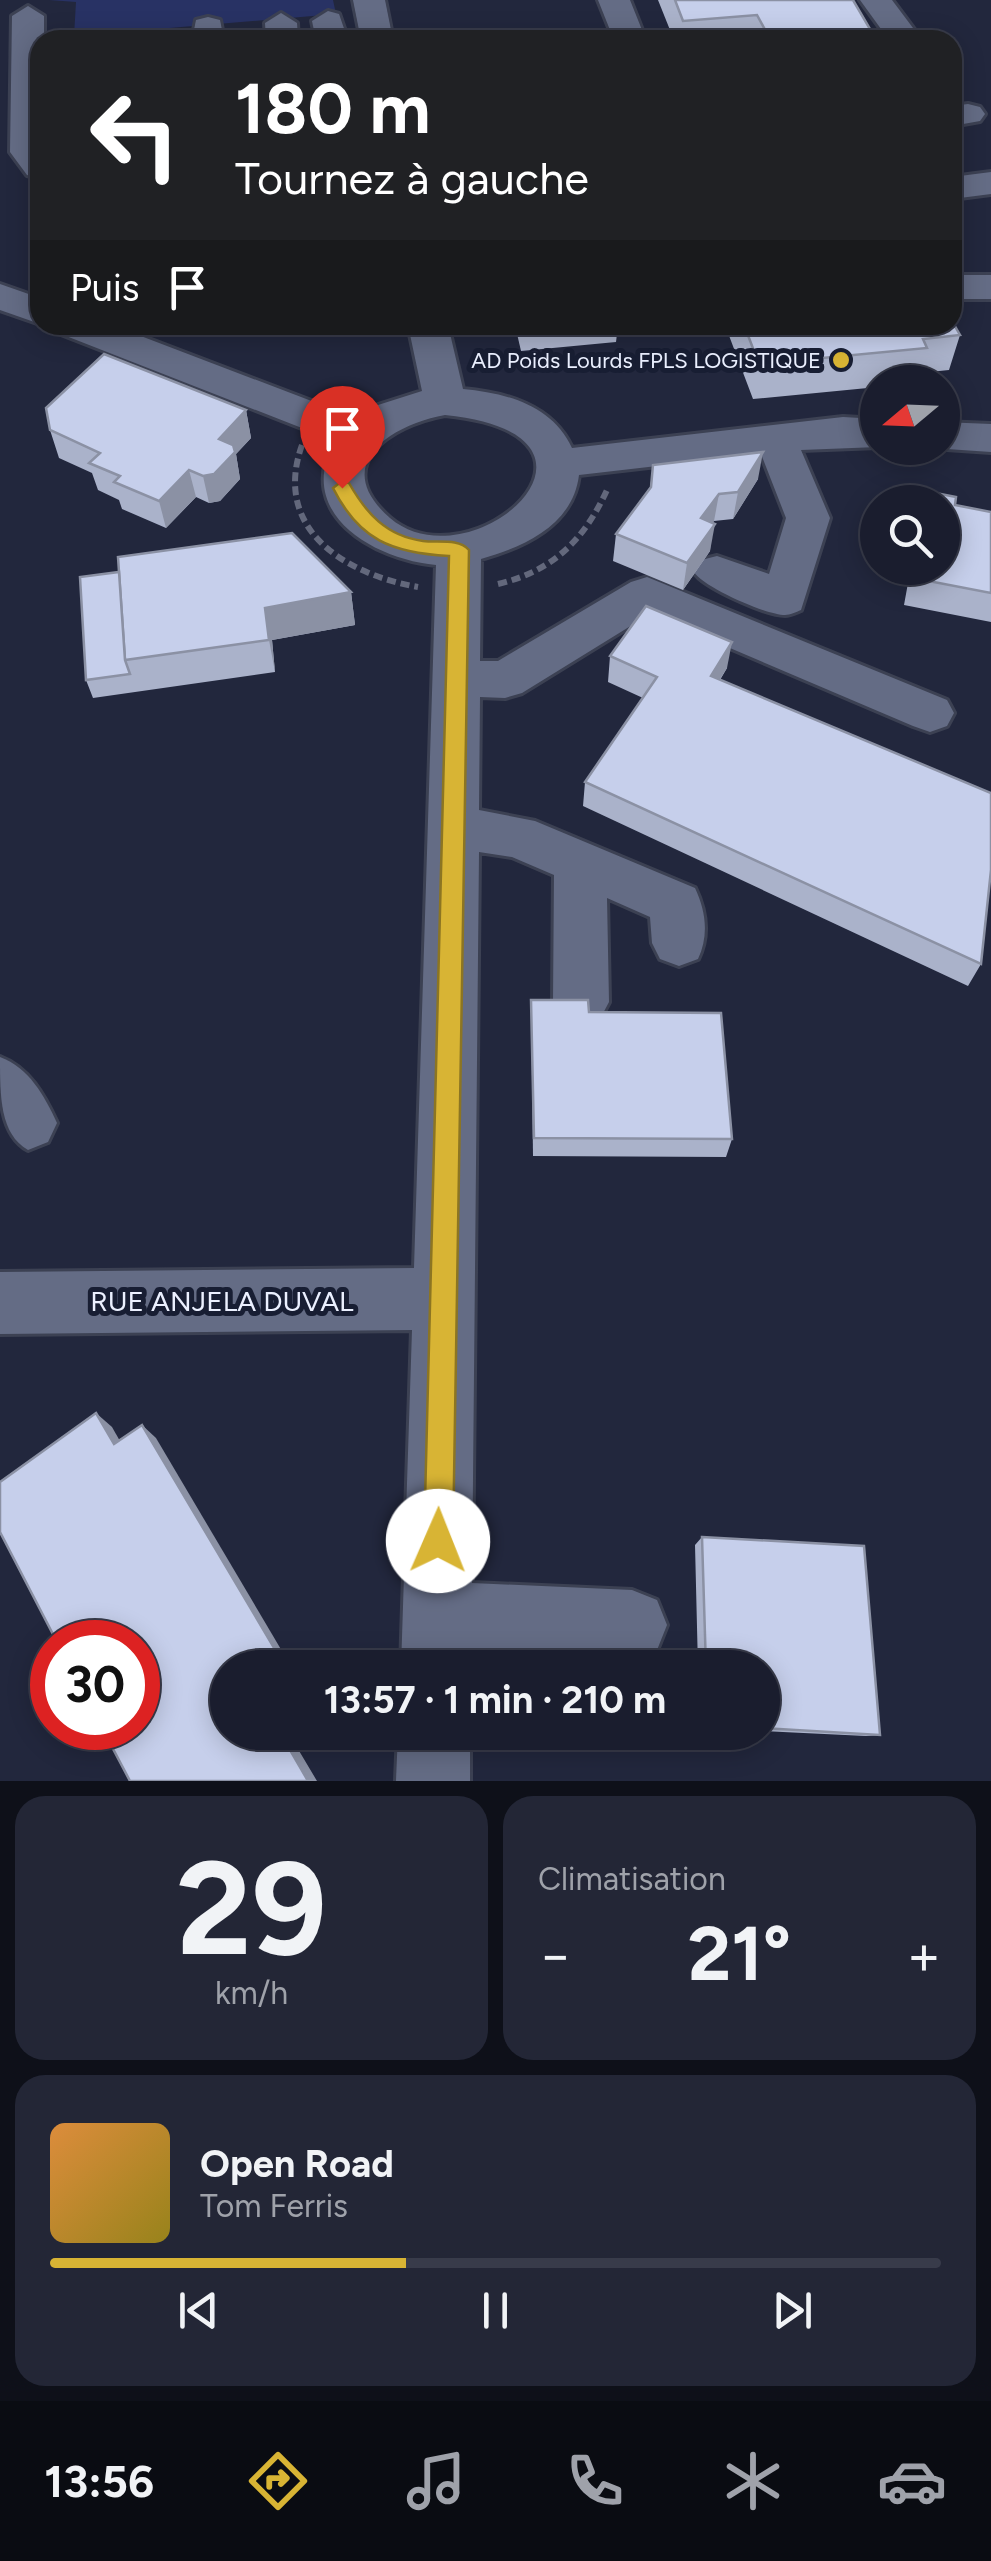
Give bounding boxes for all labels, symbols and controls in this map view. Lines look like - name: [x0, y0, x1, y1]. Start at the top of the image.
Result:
- text: 180 m: [235, 66, 430, 151]
- icon: left: [70, 70, 200, 200]
- text: Tournez à gauche: [235, 151, 589, 205]
- icon: arrive: [160, 260, 215, 315]
- text: Puis: [70, 265, 140, 311]
- place label: AD Poids Lourds FPLS LOGISTIQUE: [471, 347, 821, 374]
- marker: AD Poids Lourds FPLS LOGISTIQUE: [830, 349, 852, 371]
- north arrow: [860, 365, 960, 465]
- map controls: [860, 365, 960, 585]
- pin: [300, 386, 385, 489]
- icon: arrive: [315, 401, 370, 456]
- button: search: [860, 485, 960, 585]
- street label: RUE ANJELA DUVAL: [90, 1284, 354, 1318]
- position arrow: [386, 1489, 490, 1593]
- speed limit sign: 30: [30, 1620, 160, 1750]
- text: 13:57 · 1 min · 210 m: [324, 1677, 666, 1723]
- text: 29: [176, 1831, 327, 1987]
- text: Climatisation: [538, 1860, 726, 1898]
- text: 21°: [688, 1909, 791, 1999]
- text: −: [538, 1922, 572, 1988]
- text: +: [907, 1922, 941, 1988]
- text: km/h: [215, 1974, 288, 2012]
- text: Open Road: [200, 2141, 394, 2187]
- text: Tom Ferris: [200, 2187, 348, 2225]
- icon: previous: [171, 2283, 226, 2338]
- icon: pause: [468, 2283, 523, 2338]
- icon: next: [765, 2283, 820, 2338]
- icon: directions: [243, 2446, 313, 2516]
- icon: music: [401, 2446, 471, 2516]
- icon: phone: [560, 2446, 630, 2516]
- icon: climate: [718, 2446, 788, 2516]
- icon: car: [877, 2446, 947, 2516]
- text: 13:56: [44, 2454, 154, 2508]

